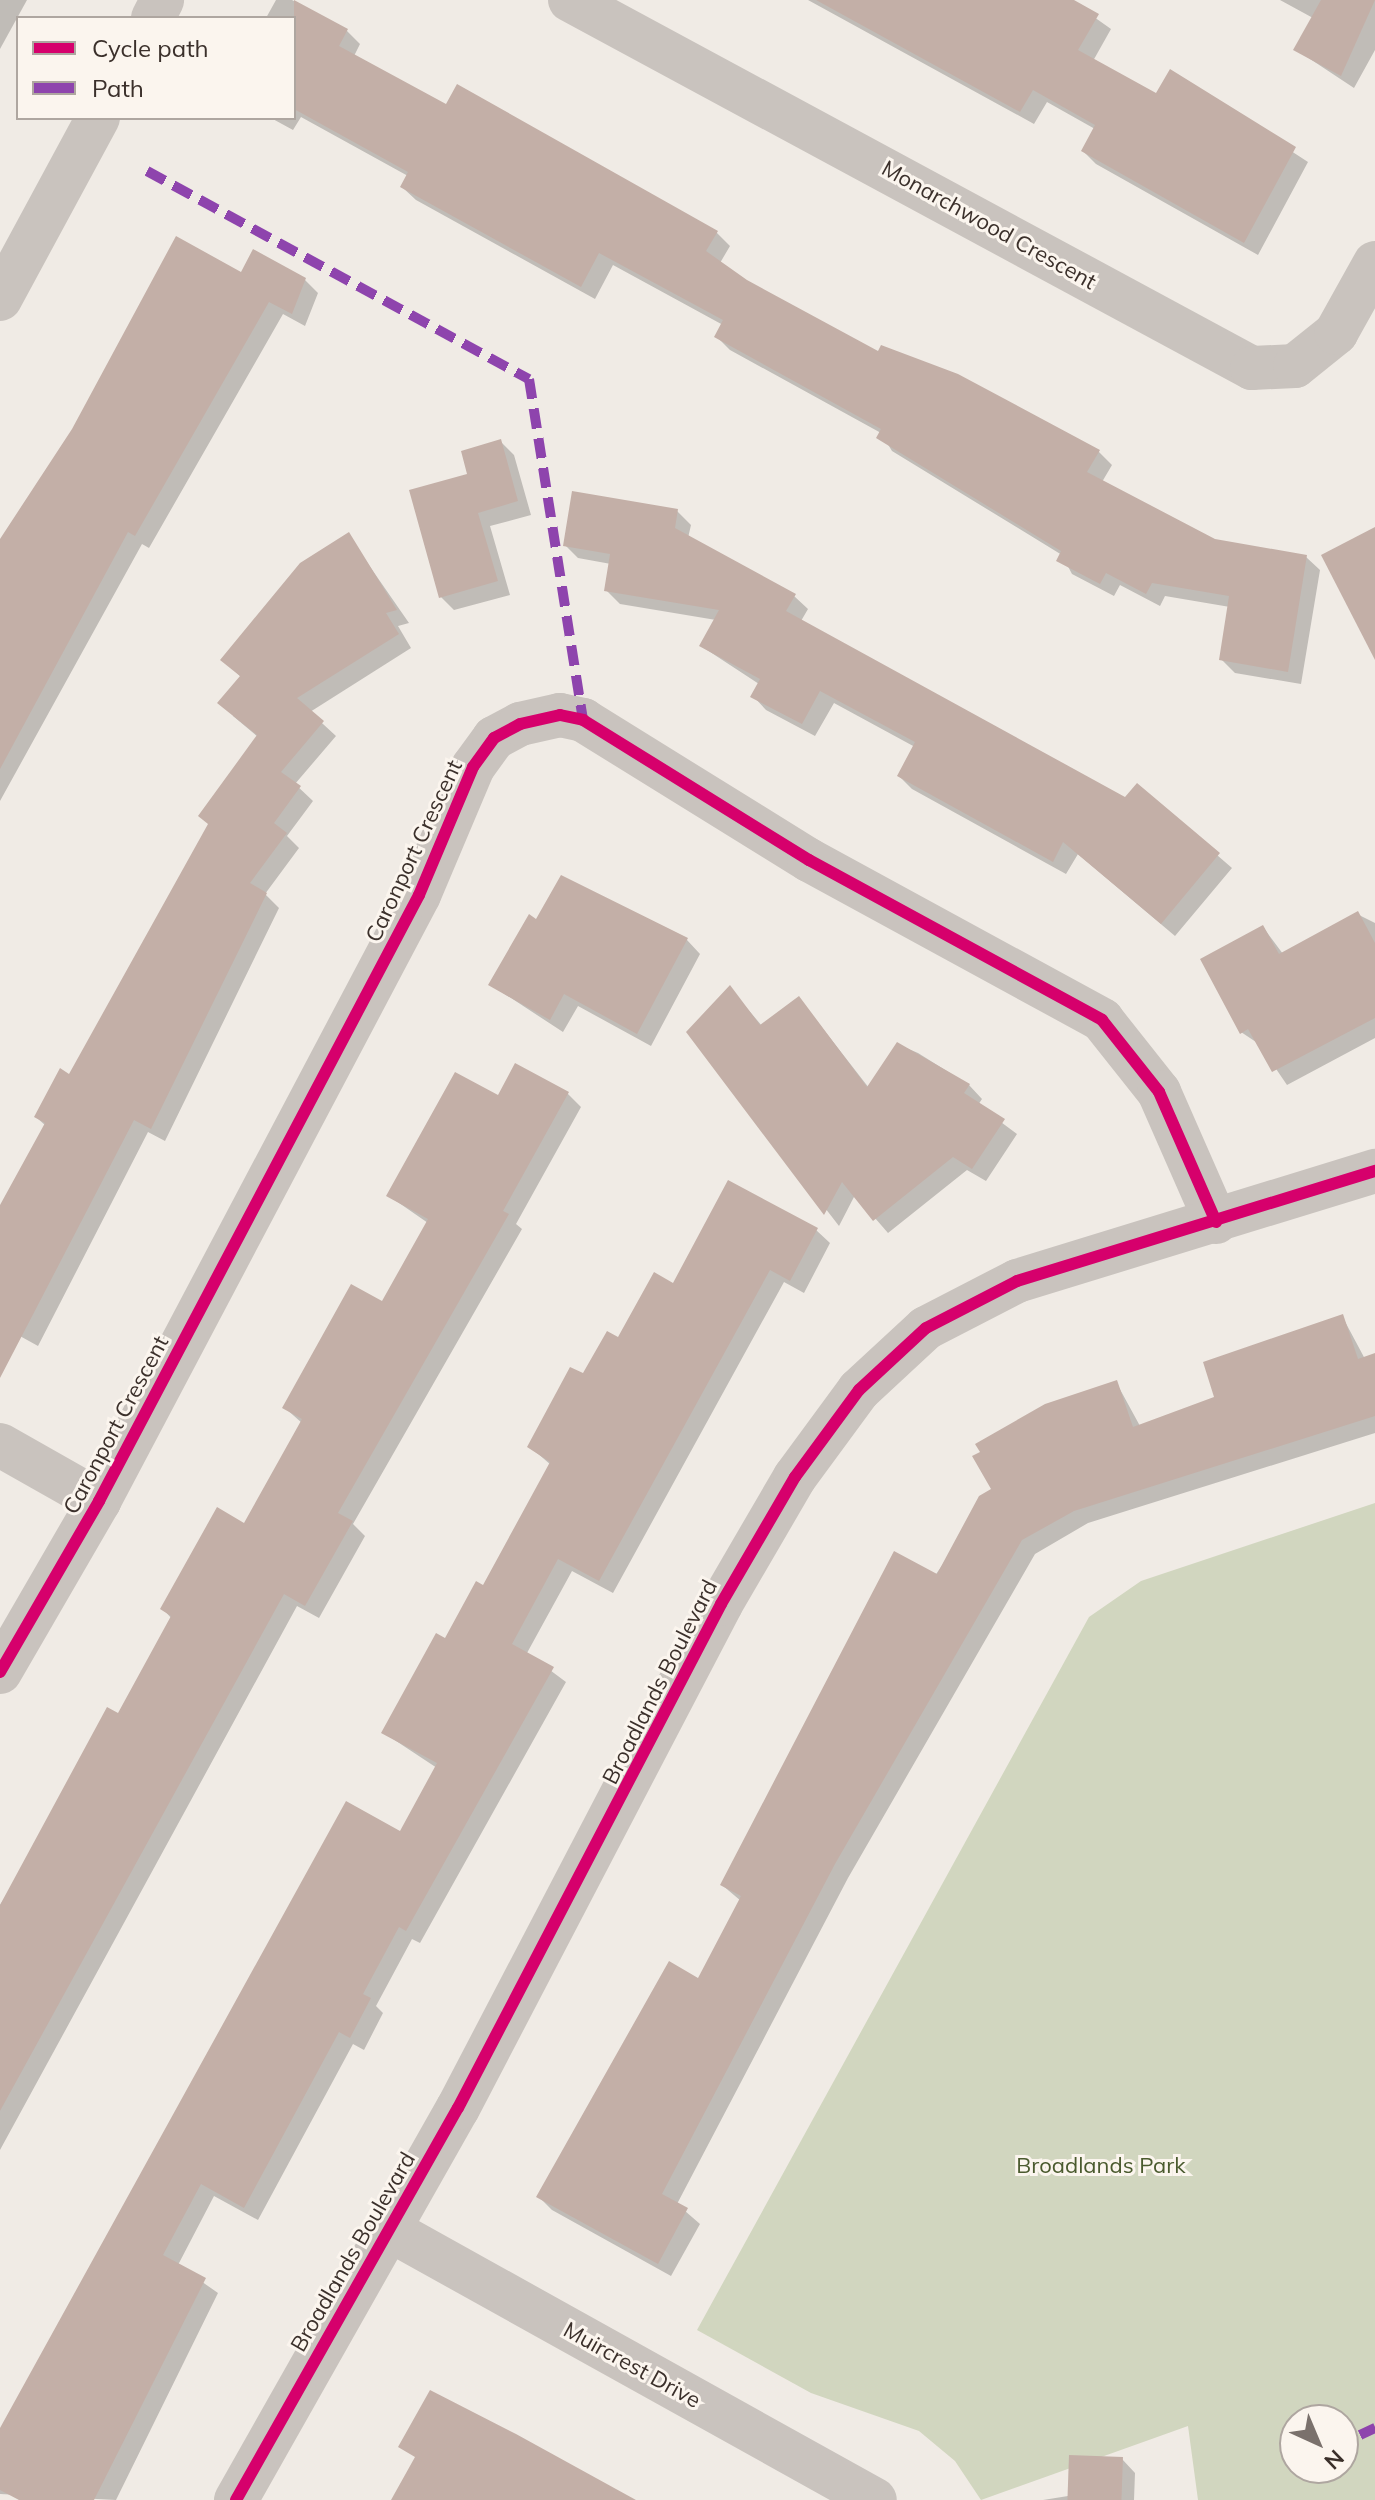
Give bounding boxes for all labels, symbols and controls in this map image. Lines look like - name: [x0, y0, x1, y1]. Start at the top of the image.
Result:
- legend: [16, 16, 296, 120]
- text: Cycle path: [92, 33, 209, 63]
- text: Path: [92, 73, 144, 103]
- street label: Monarchwood Crescent: [877, 155, 1101, 295]
- street label: Caronport Crescent: [360, 756, 468, 946]
- street label: Caronport Crescent: [58, 1331, 174, 1519]
- street label: Broadlands Boulevard: [597, 1575, 723, 1789]
- street label: Broadlands Boulevard: [285, 2148, 421, 2356]
- park label: Broadlands Park: [1016, 2153, 1186, 2179]
- street label: Muircrest Drive: [559, 2316, 705, 2414]
- north arrow: [1279, 2404, 1359, 2484]
- text: N: [1319, 2444, 1350, 2476]

